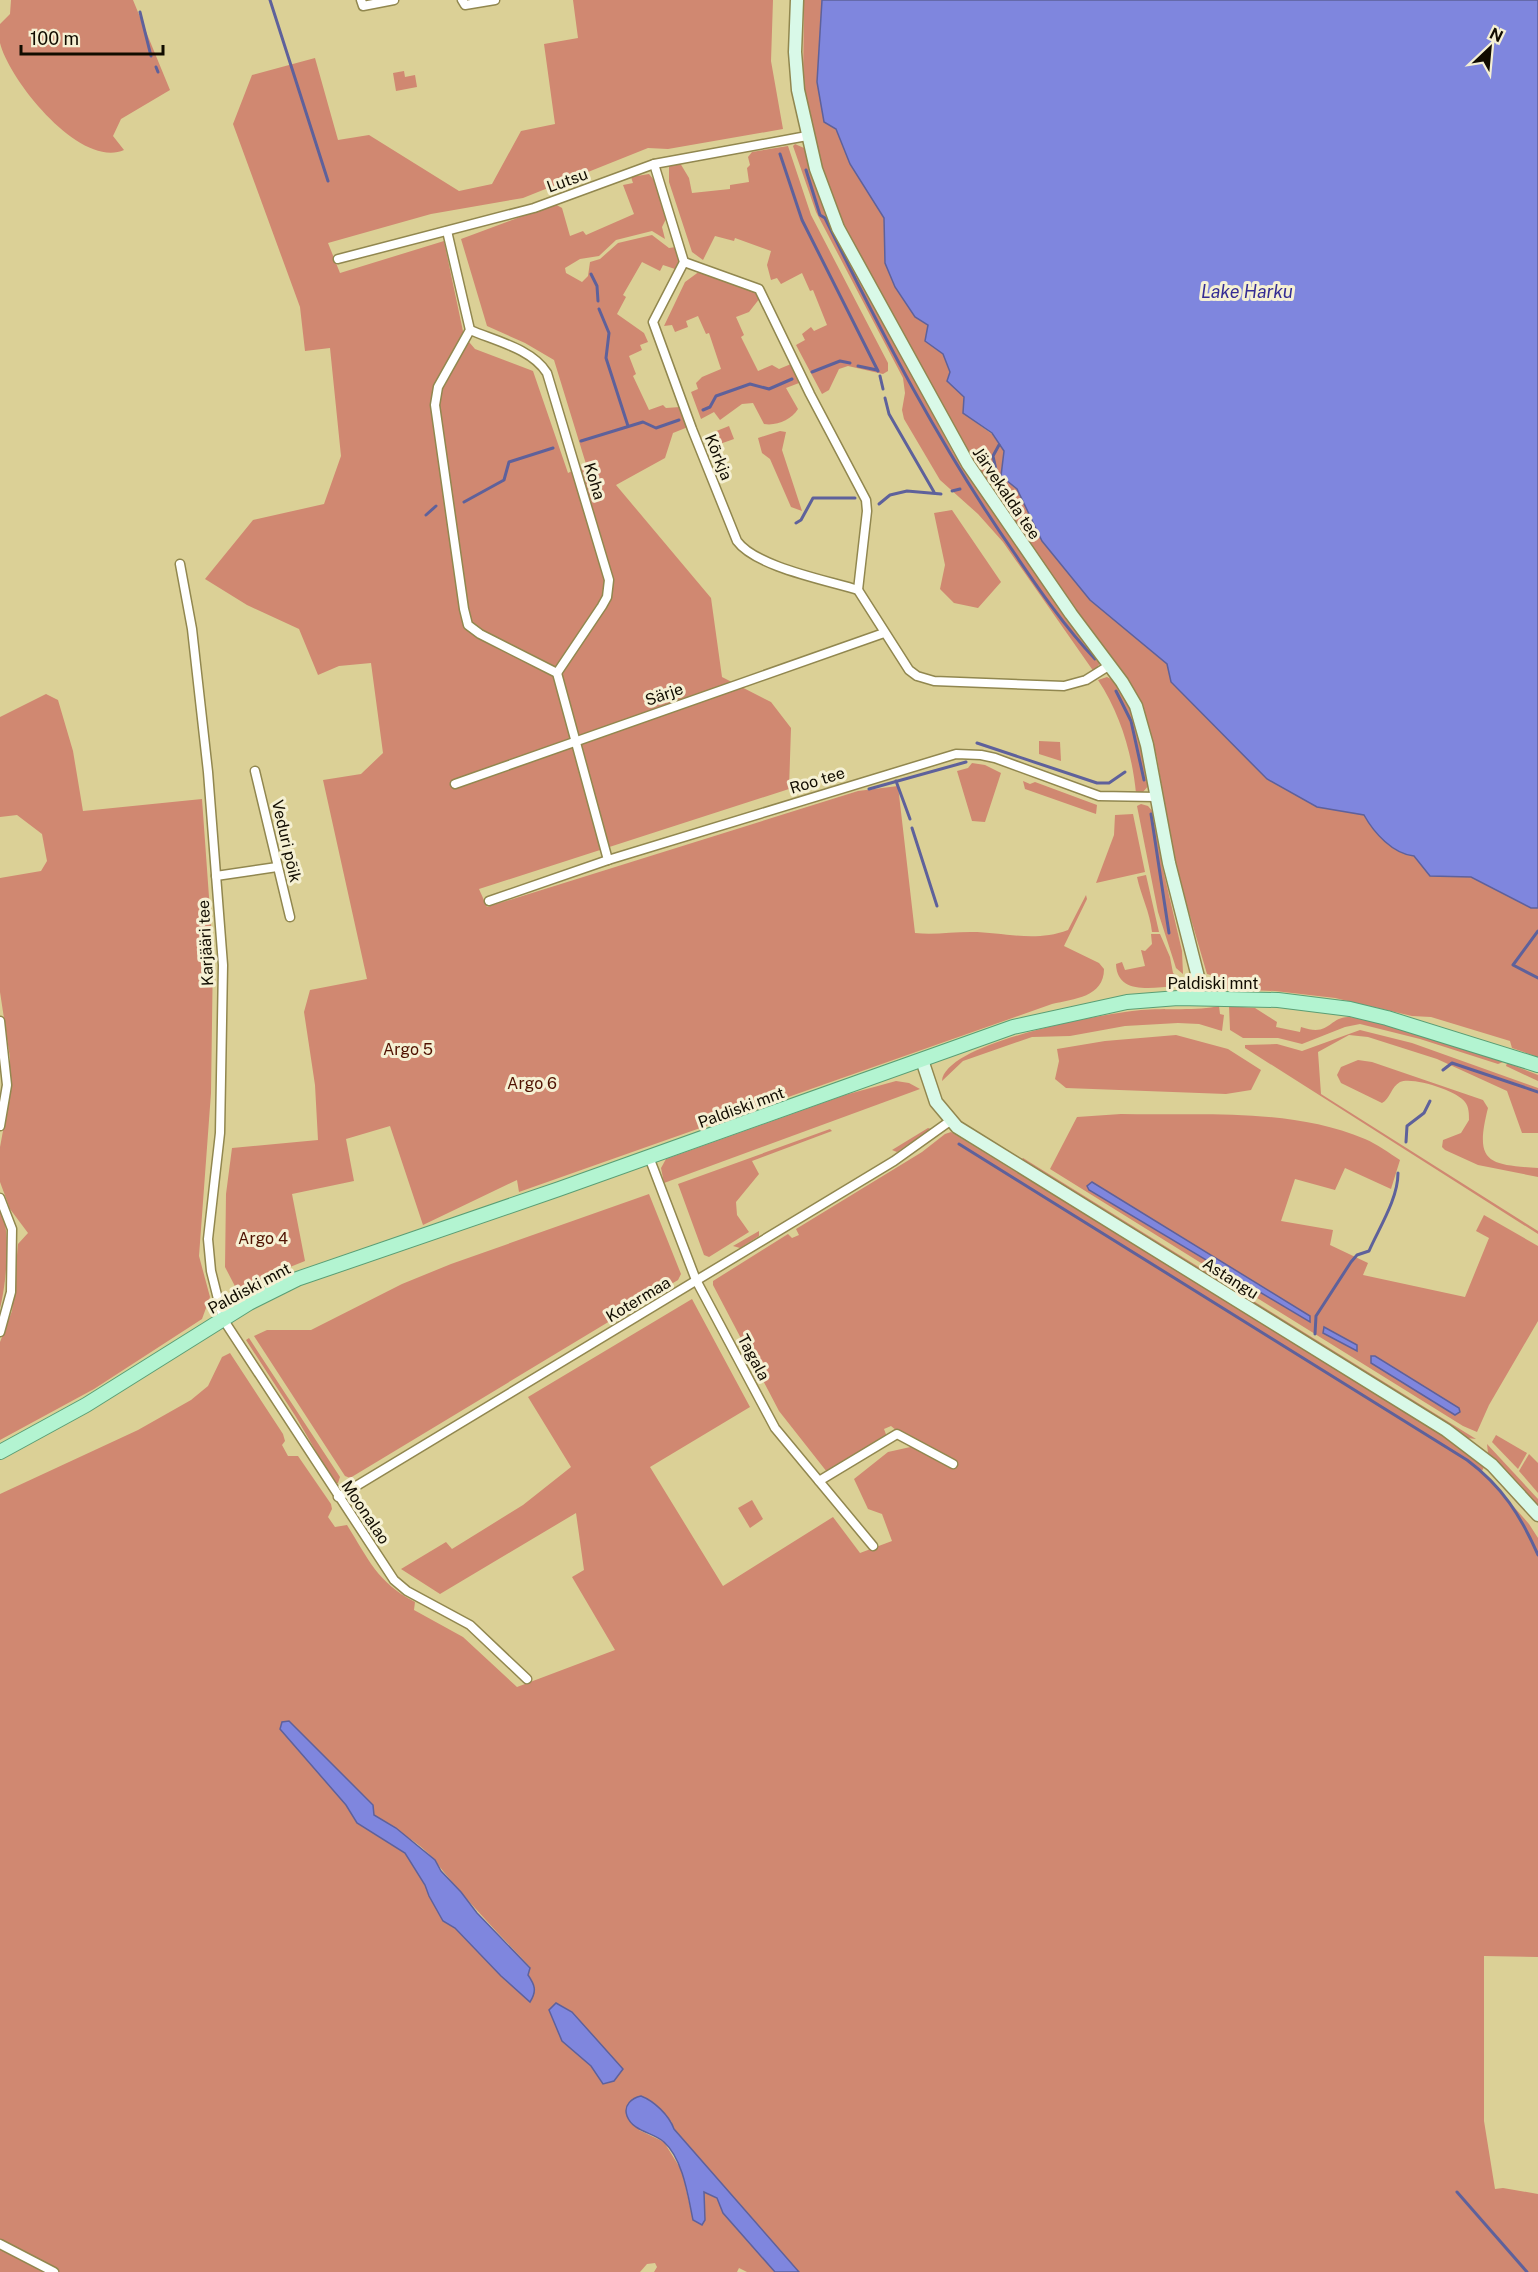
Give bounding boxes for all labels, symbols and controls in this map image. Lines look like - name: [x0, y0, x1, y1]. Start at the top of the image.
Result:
- scale bar: [21, 18, 164, 56]
- north arrow: [1460, 18, 1520, 78]
- text: N: [1487, 24, 1506, 46]
- text: 100 m: [30, 28, 79, 49]
- street label: Lutsu: [544, 164, 590, 197]
- water label: Lake Harku: [1201, 281, 1293, 302]
- street label: Kõrkja: [701, 431, 736, 483]
- street label: Järvekalda tee: [969, 444, 1044, 543]
- street label: Koha: [580, 460, 609, 502]
- street label: Särje: [643, 679, 686, 710]
- street label: Roo tee: [787, 763, 847, 798]
- street label: Veduri põik: [268, 798, 305, 884]
- street label: Karjääri tee: [194, 900, 217, 986]
- street label: Paldiski mnt: [1168, 974, 1258, 993]
- park label: Argo 5: [383, 1040, 433, 1059]
- park label: Argo 6: [507, 1074, 557, 1093]
- street label: Paldiski mnt: [695, 1083, 787, 1132]
- park label: Argo 4: [238, 1229, 288, 1248]
- street label: Astangu: [1199, 1254, 1262, 1303]
- street label: Paldiski mnt: [205, 1259, 294, 1318]
- street label: Kotermaa: [603, 1273, 674, 1326]
- street label: Tagala: [734, 1331, 774, 1384]
- street label: Moonalao: [337, 1477, 394, 1548]

